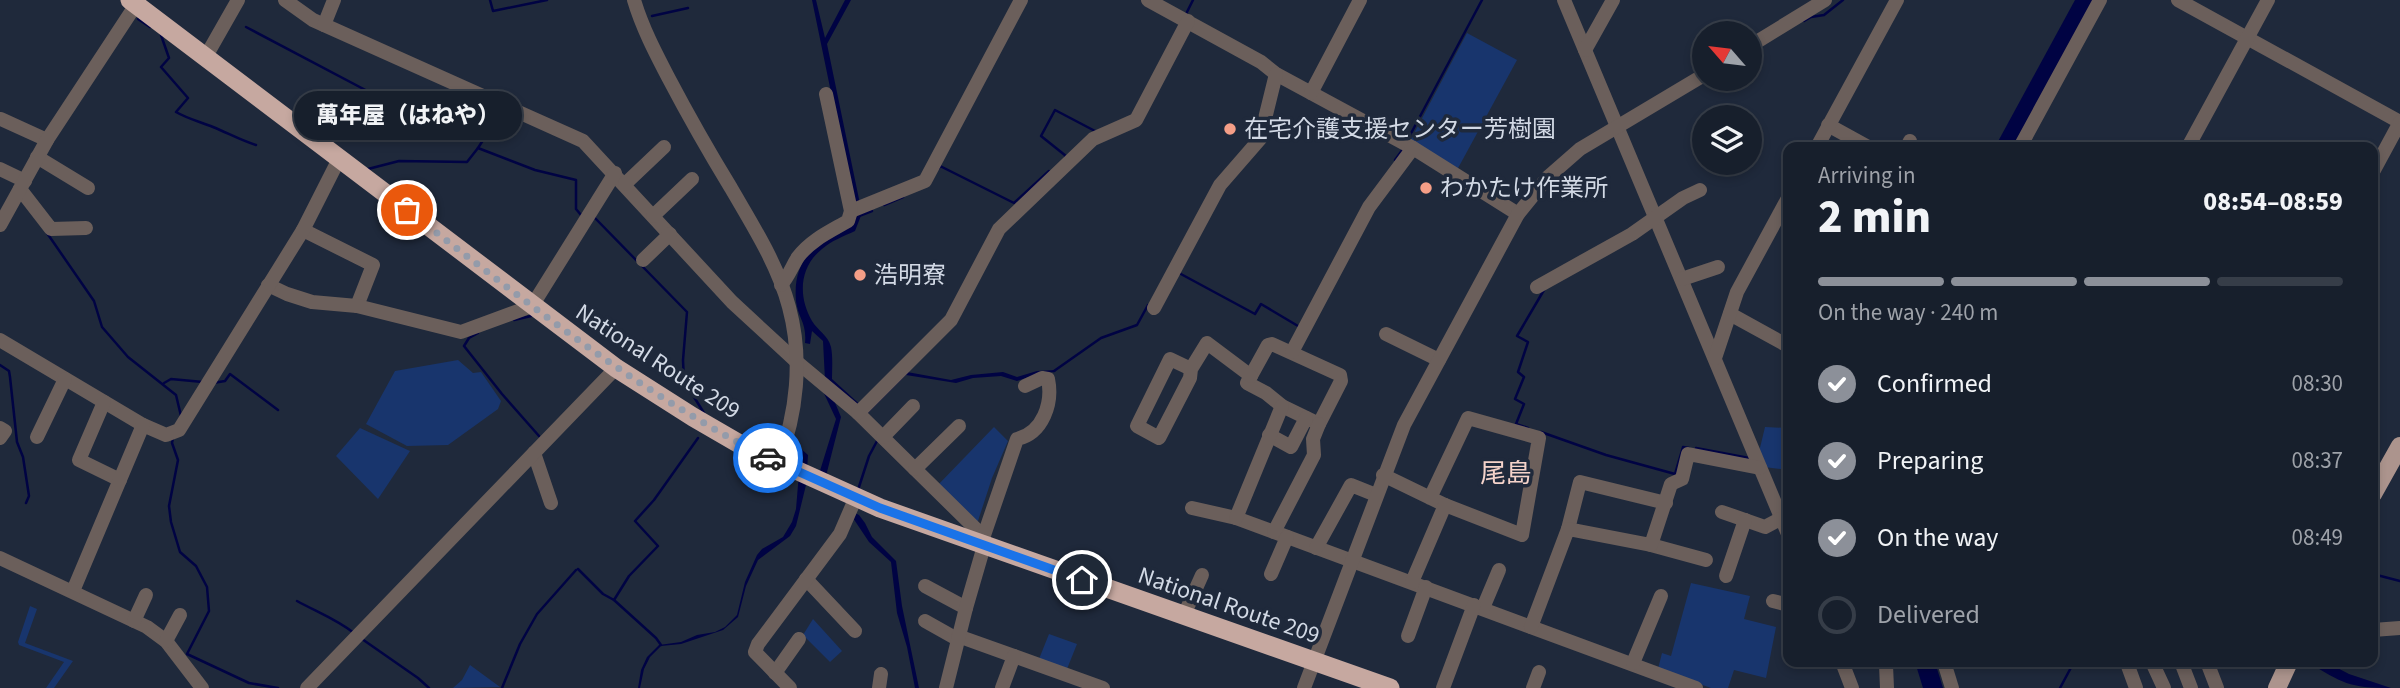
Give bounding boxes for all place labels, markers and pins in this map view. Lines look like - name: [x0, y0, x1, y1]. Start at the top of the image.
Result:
- callout: 萬年屋（はねや）: [293, 91, 521, 140]
- place label: 在宅介護支援センター芳樹園: [1244, 112, 1556, 147]
- marker: 在宅介護支援センター芳樹園: [1222, 121, 1238, 137]
- place label: わかたけ作業所: [1440, 171, 1608, 206]
- pin: [377, 180, 437, 240]
- marker: わかたけ作業所: [1418, 180, 1434, 196]
- place label: 浩明寮: [874, 258, 946, 293]
- marker: 浩明寮: [852, 267, 868, 283]
- pin: [1052, 550, 1112, 610]

